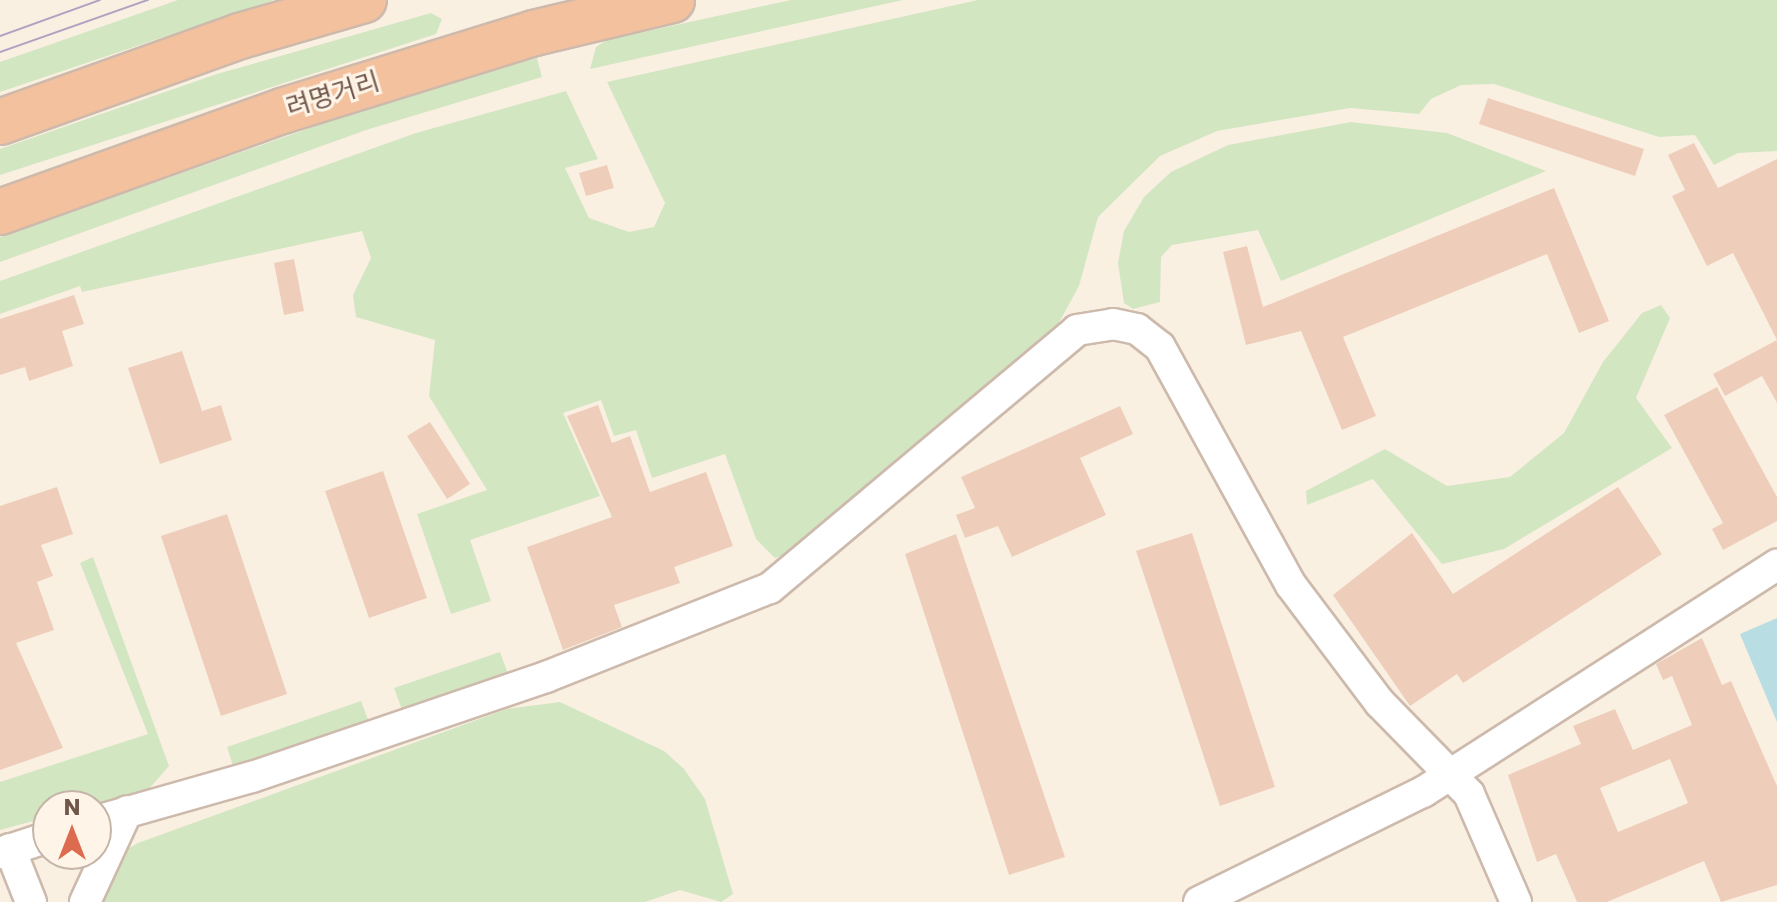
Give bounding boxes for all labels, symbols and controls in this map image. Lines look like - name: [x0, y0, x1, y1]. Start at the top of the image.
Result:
- street label: 려명거리: [283, 66, 383, 124]
- north arrow: [32, 790, 112, 870]
- text: N: [64, 792, 80, 823]

